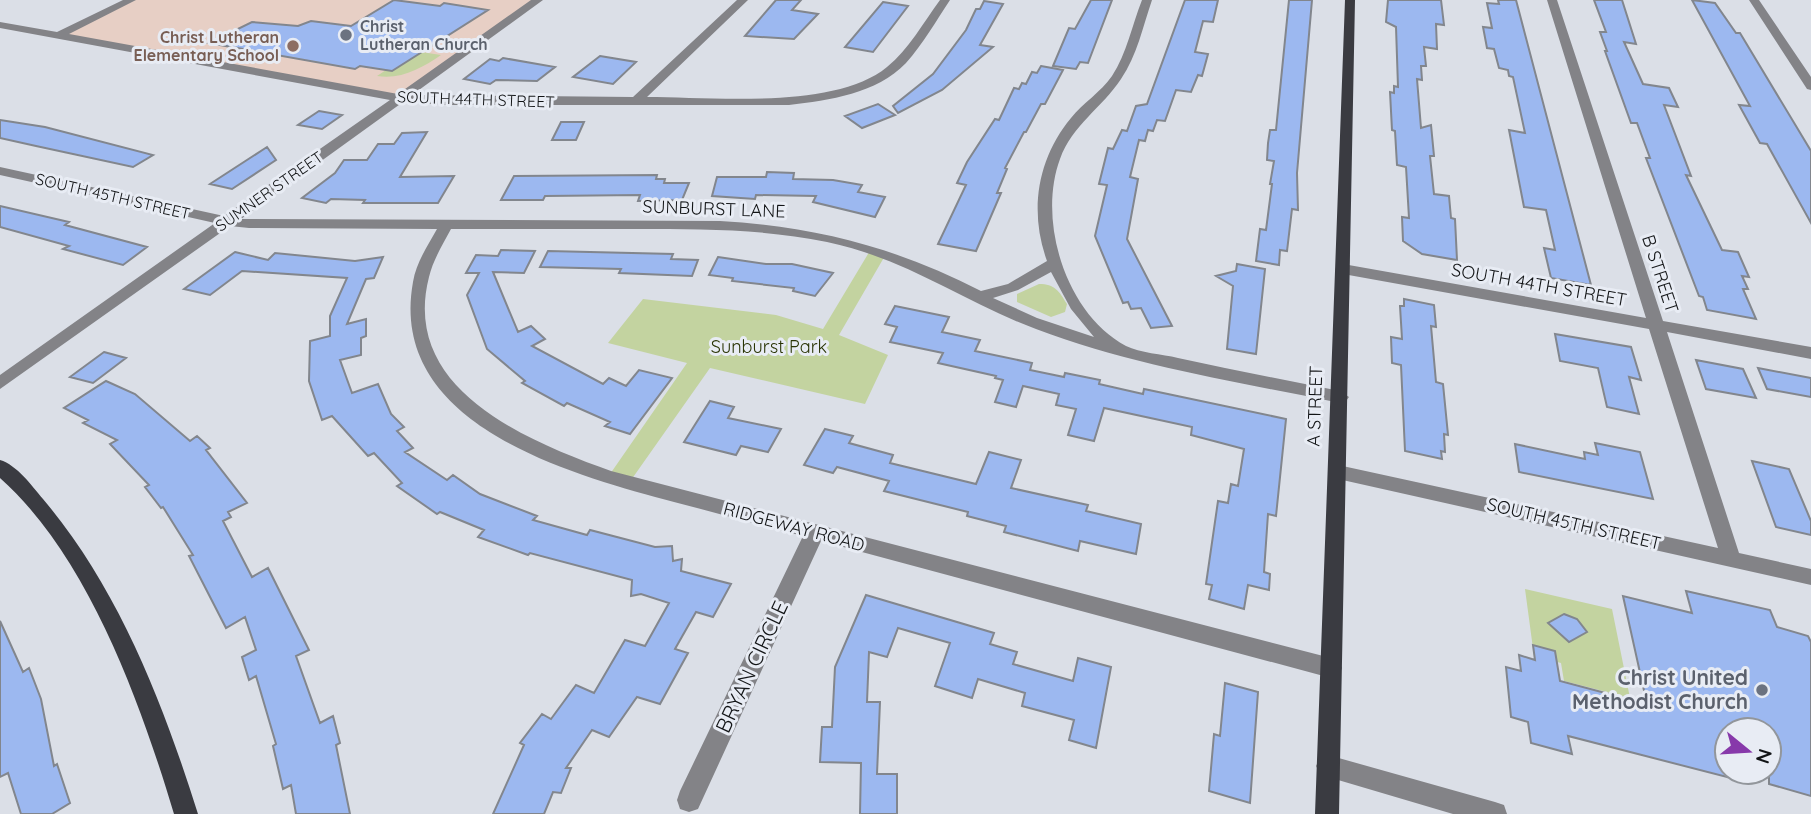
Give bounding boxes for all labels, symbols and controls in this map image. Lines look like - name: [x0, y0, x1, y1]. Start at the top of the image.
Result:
- place label: Christ Lutheran Church: [360, 16, 488, 54]
- place label: Christ Lutheran Elementary School: [134, 27, 279, 65]
- marker: Christ Lutheran Church: [338, 27, 354, 43]
- marker: Christ Lutheran Elementary School: [285, 38, 301, 54]
- street label: SOUTH 44TH STREET: [397, 86, 556, 112]
- street label: SUMNER STREET: [211, 146, 327, 236]
- street label: SOUTH 45TH STREET: [34, 168, 193, 224]
- street label: SUNBURST LANE: [642, 195, 786, 222]
- street label: B STREET: [1637, 232, 1684, 316]
- street label: SOUTH 44TH STREET: [1450, 258, 1629, 311]
- park label: Sunburst Park: [711, 335, 827, 358]
- street label: A STREET: [1302, 365, 1327, 447]
- street label: SOUTH 45TH STREET: [1485, 492, 1664, 555]
- street label: RIDGEWAY ROAD: [721, 497, 867, 556]
- street label: BRYAN CIRCLE: [709, 597, 793, 737]
- place label: Christ United Methodist Church: [1572, 664, 1748, 714]
- marker: Christ United Methodist Church: [1754, 682, 1770, 698]
- north arrow: [1713, 716, 1783, 786]
- text: N: [1751, 746, 1778, 767]

